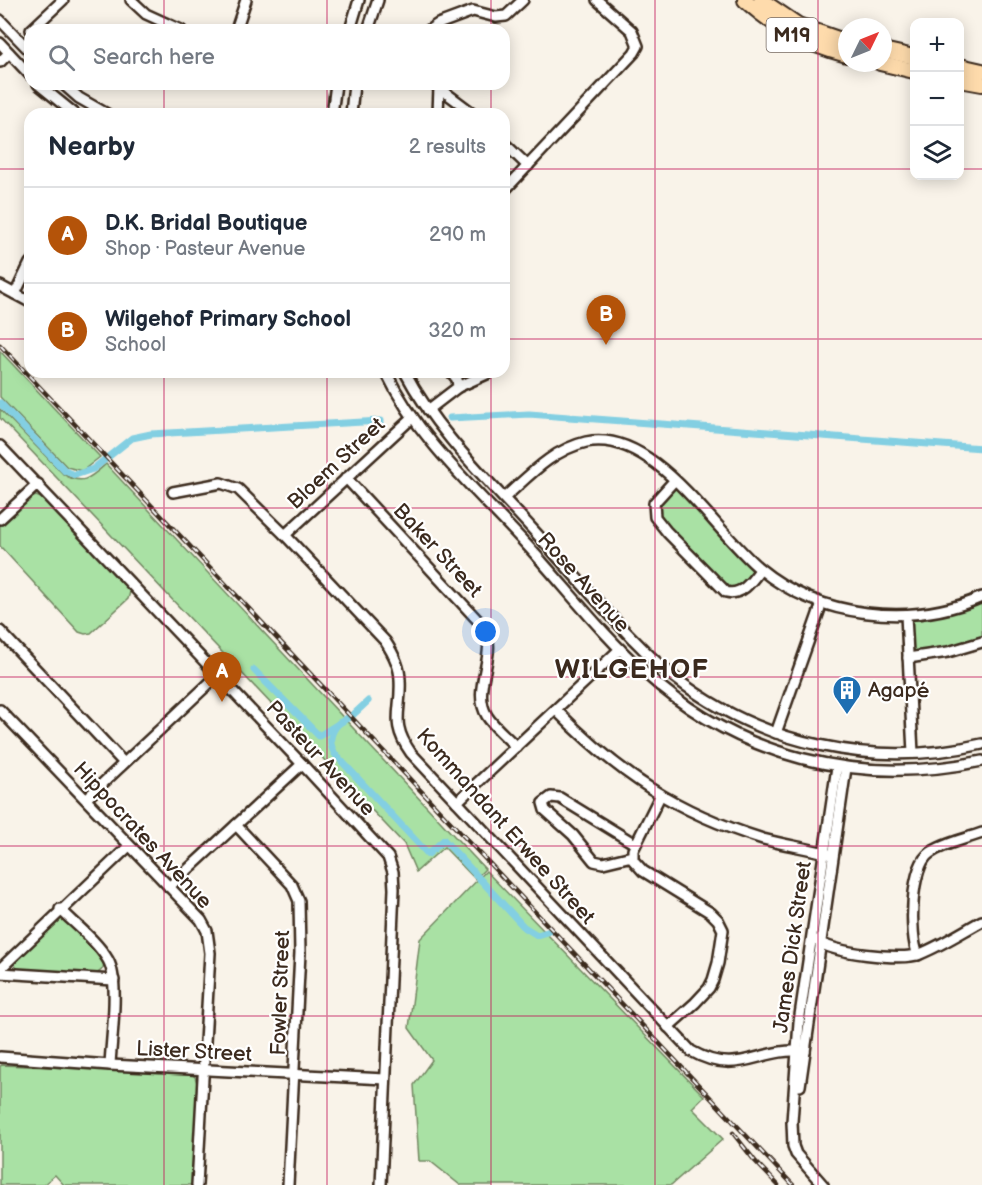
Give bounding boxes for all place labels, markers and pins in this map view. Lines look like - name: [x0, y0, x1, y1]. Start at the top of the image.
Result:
- pin: B: [586, 296, 626, 345]
- pin: A: [202, 652, 242, 702]
- building icon: Agapé: [831, 674, 863, 716]
- place label: Agapé: [868, 678, 930, 703]

